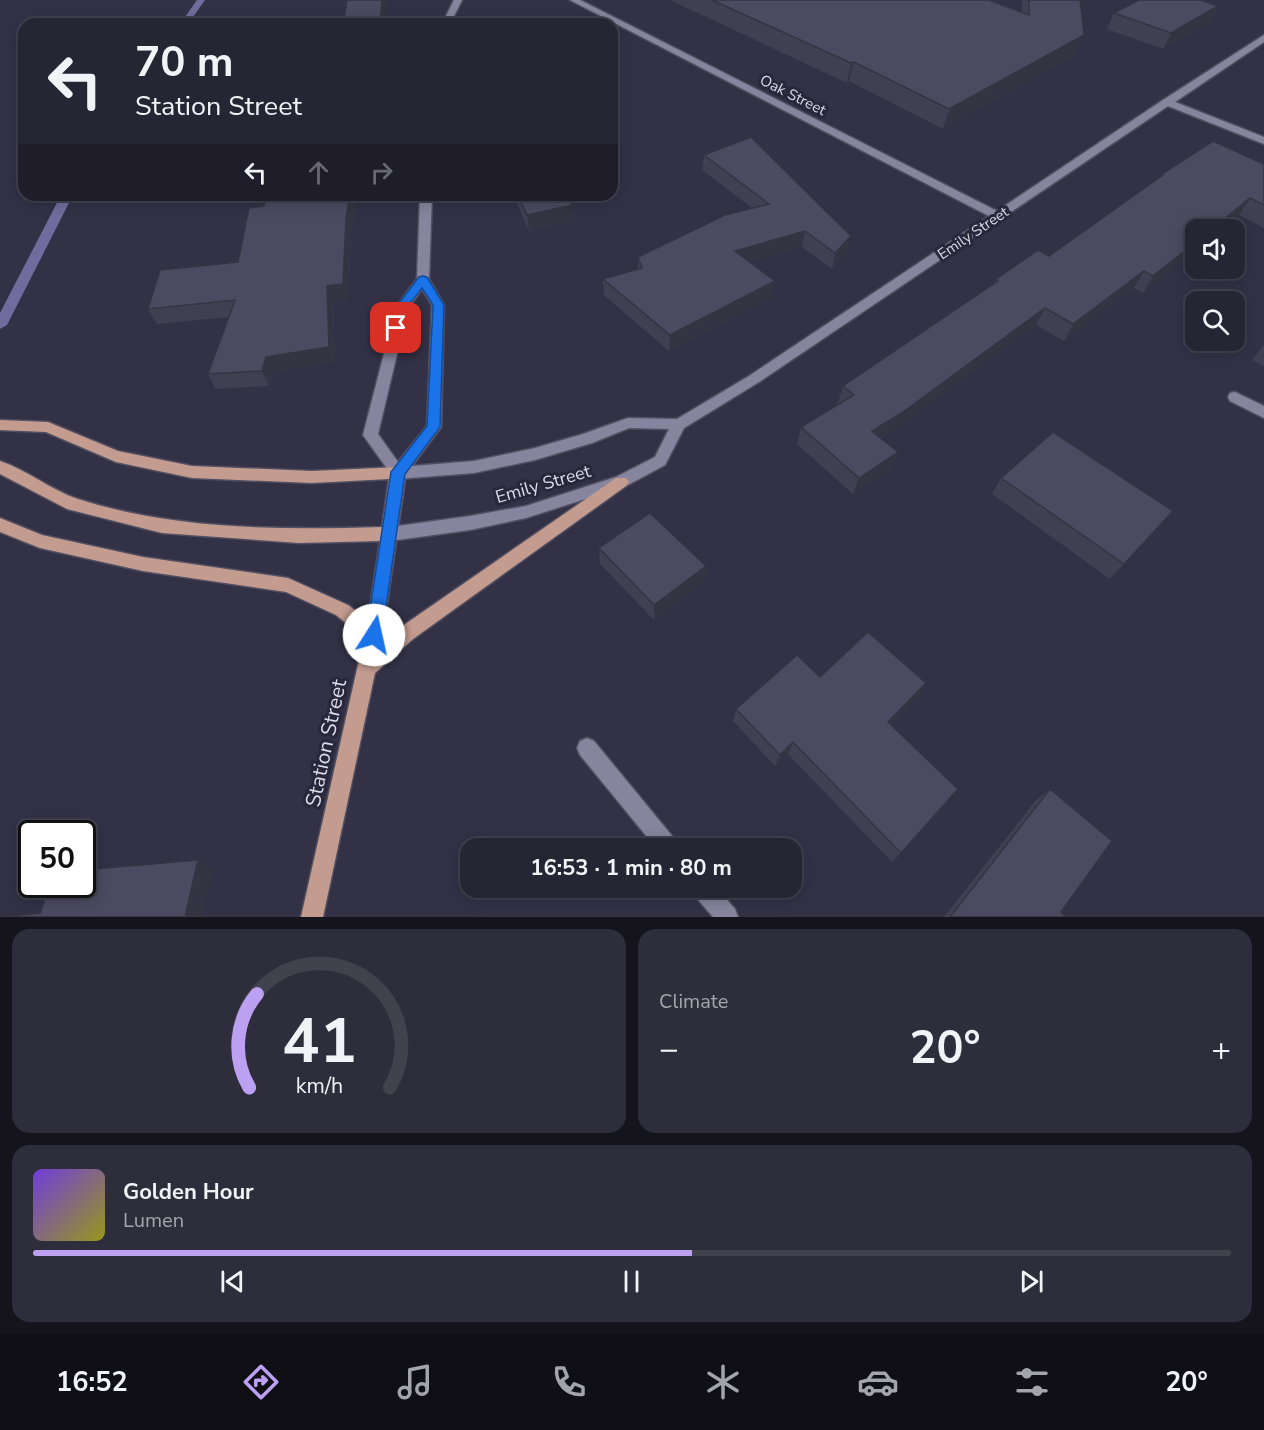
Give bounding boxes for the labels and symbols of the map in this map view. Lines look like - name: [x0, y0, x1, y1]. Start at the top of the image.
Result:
- street label: Oak Street: [756, 70, 830, 121]
- street label: Emily Street: [933, 201, 1013, 264]
- pin: [370, 302, 421, 353]
- street label: Emily Street: [492, 459, 594, 509]
- position arrow: [342, 603, 406, 667]
- street label: Station Street: [299, 676, 353, 809]
- speed limit sign: 50: [18, 820, 96, 898]

